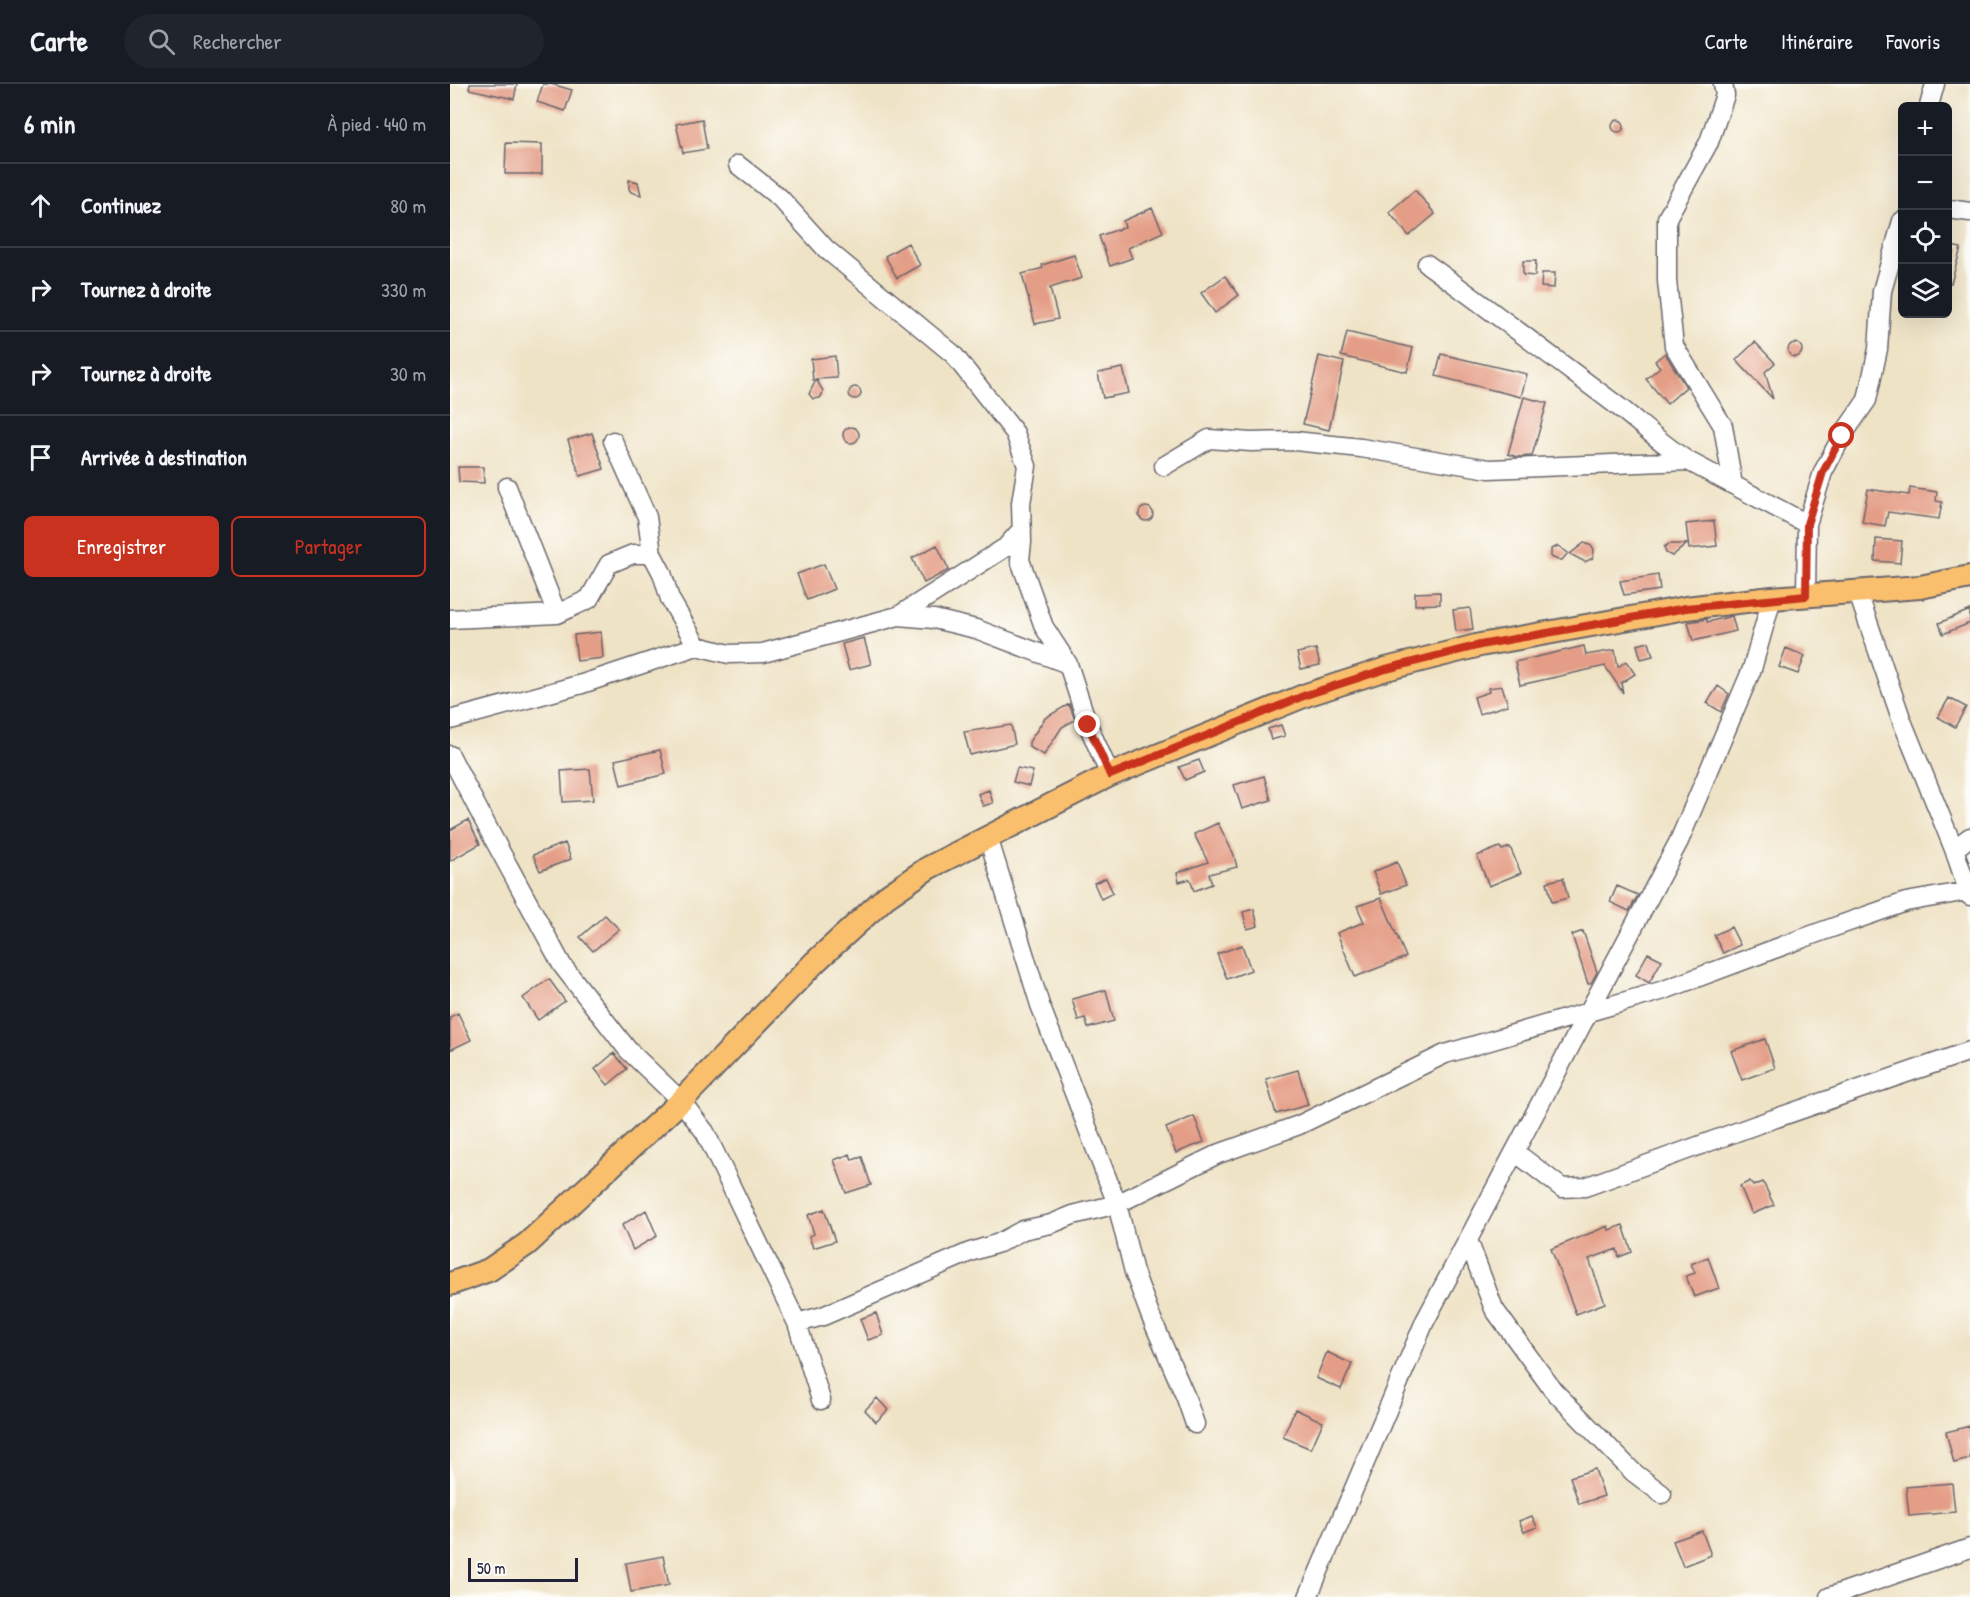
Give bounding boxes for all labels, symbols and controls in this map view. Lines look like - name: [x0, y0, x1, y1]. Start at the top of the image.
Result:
- search box: [124, 14, 544, 68]
- text: Carte: [30, 22, 88, 60]
- icon: search: [145, 25, 178, 58]
- text: Rechercher: [193, 26, 282, 56]
- text: Carte: [1705, 27, 1748, 56]
- text: Itinéraire: [1781, 27, 1853, 56]
- text: Favoris: [1886, 27, 1940, 56]
- map controls: [1898, 102, 1952, 318]
- button: +: [1898, 102, 1952, 156]
- text: 6 min: [24, 106, 76, 141]
- text: À pied · 440 m: [327, 110, 426, 137]
- button: −: [1898, 156, 1952, 210]
- icon: ahead: [24, 189, 57, 222]
- text: Continuez: [81, 190, 161, 220]
- text: 80 m: [390, 192, 426, 219]
- button: locate: [1898, 210, 1952, 264]
- button: layers: [1898, 264, 1952, 318]
- icon: right: [24, 273, 57, 306]
- text: Tournez à droite: [81, 274, 211, 304]
- text: 330 m: [381, 276, 426, 303]
- icon: right: [24, 357, 57, 390]
- text: Tournez à droite: [81, 358, 211, 388]
- text: 30 m: [390, 360, 426, 387]
- route start: [1828, 422, 1854, 448]
- icon: arrive: [24, 441, 57, 474]
- text: Arrivée à destination: [81, 442, 247, 472]
- button: Enregistrer: [24, 516, 219, 577]
- button: Partager: [231, 516, 426, 577]
- route end: [1074, 711, 1100, 737]
- scale bar: [468, 1555, 578, 1582]
- text: 50 m: [477, 1557, 506, 1579]

